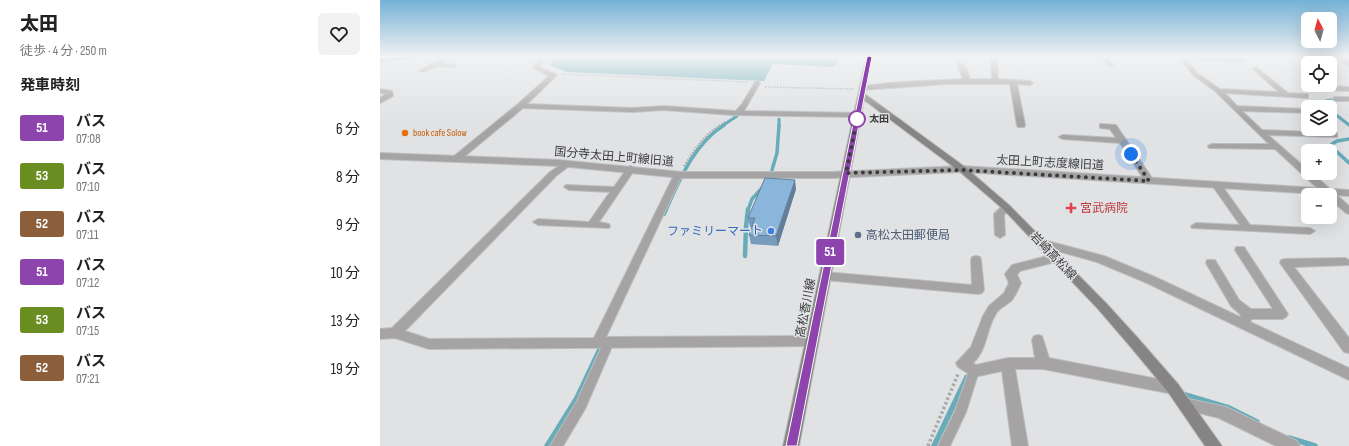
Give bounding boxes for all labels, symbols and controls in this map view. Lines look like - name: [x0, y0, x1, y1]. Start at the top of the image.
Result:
- north arrow: [1301, 12, 1337, 48]
- map controls: [1301, 12, 1337, 224]
- text: 太田: [20, 13, 58, 36]
- button: heart: [318, 13, 360, 55]
- text: 徒歩 · 4 分 · 250 m: [20, 43, 107, 59]
- button: locate: [1301, 56, 1337, 92]
- text: 発車時刻: [20, 76, 80, 95]
- button: layers: [1301, 100, 1337, 136]
- marker: 太田: [848, 110, 866, 128]
- text: バス: [76, 112, 106, 131]
- place label: 太田: [869, 113, 889, 125]
- text: 51: [36, 119, 48, 136]
- text: 6 分: [336, 120, 360, 139]
- place label: book cafe Solow: [413, 127, 467, 139]
- marker: book cafe Solow: [400, 128, 410, 138]
- text: 07:08: [76, 131, 101, 147]
- street label: 国分寺太田上町線旧道: [554, 144, 674, 170]
- your location: [1121, 144, 1141, 164]
- button: +: [1301, 144, 1337, 180]
- street label: 太田上町志度線旧道: [996, 153, 1104, 173]
- text: バス: [76, 160, 106, 179]
- text: 53: [36, 167, 48, 184]
- text: 8 分: [336, 168, 360, 187]
- text: 07:10: [76, 179, 100, 195]
- button: −: [1301, 188, 1337, 224]
- place label: 宮武病院: [1080, 201, 1128, 216]
- marker: 宮武病院: [1065, 202, 1077, 214]
- text: バス: [76, 208, 106, 227]
- text: 52: [36, 215, 48, 232]
- text: 9 分: [336, 216, 360, 235]
- place label: ファミリーマート: [667, 224, 763, 239]
- marker: ファミリーマート: [766, 226, 776, 236]
- text: 07:11: [76, 227, 98, 243]
- place label: 高松太田郵便局: [866, 228, 950, 243]
- street label: 岩崎高松線: [1027, 229, 1079, 283]
- marker: 高松太田郵便局: [853, 230, 863, 240]
- line badge: 51: [812, 239, 848, 265]
- text: 51: [824, 243, 836, 260]
- text: バス: [76, 256, 106, 275]
- text: 51: [36, 263, 48, 280]
- text: 10 分: [331, 264, 360, 283]
- text: 07:12: [76, 275, 99, 291]
- street label: 高松香川線: [793, 277, 819, 339]
- text: バス: [76, 304, 106, 323]
- text: 53: [36, 311, 48, 328]
- text: 13 分: [331, 312, 360, 331]
- text: 07:15: [76, 323, 99, 339]
- text: バス: [76, 352, 106, 371]
- text: 52: [36, 359, 48, 376]
- text: 19 分: [331, 360, 360, 379]
- text: 07:21: [76, 371, 99, 387]

